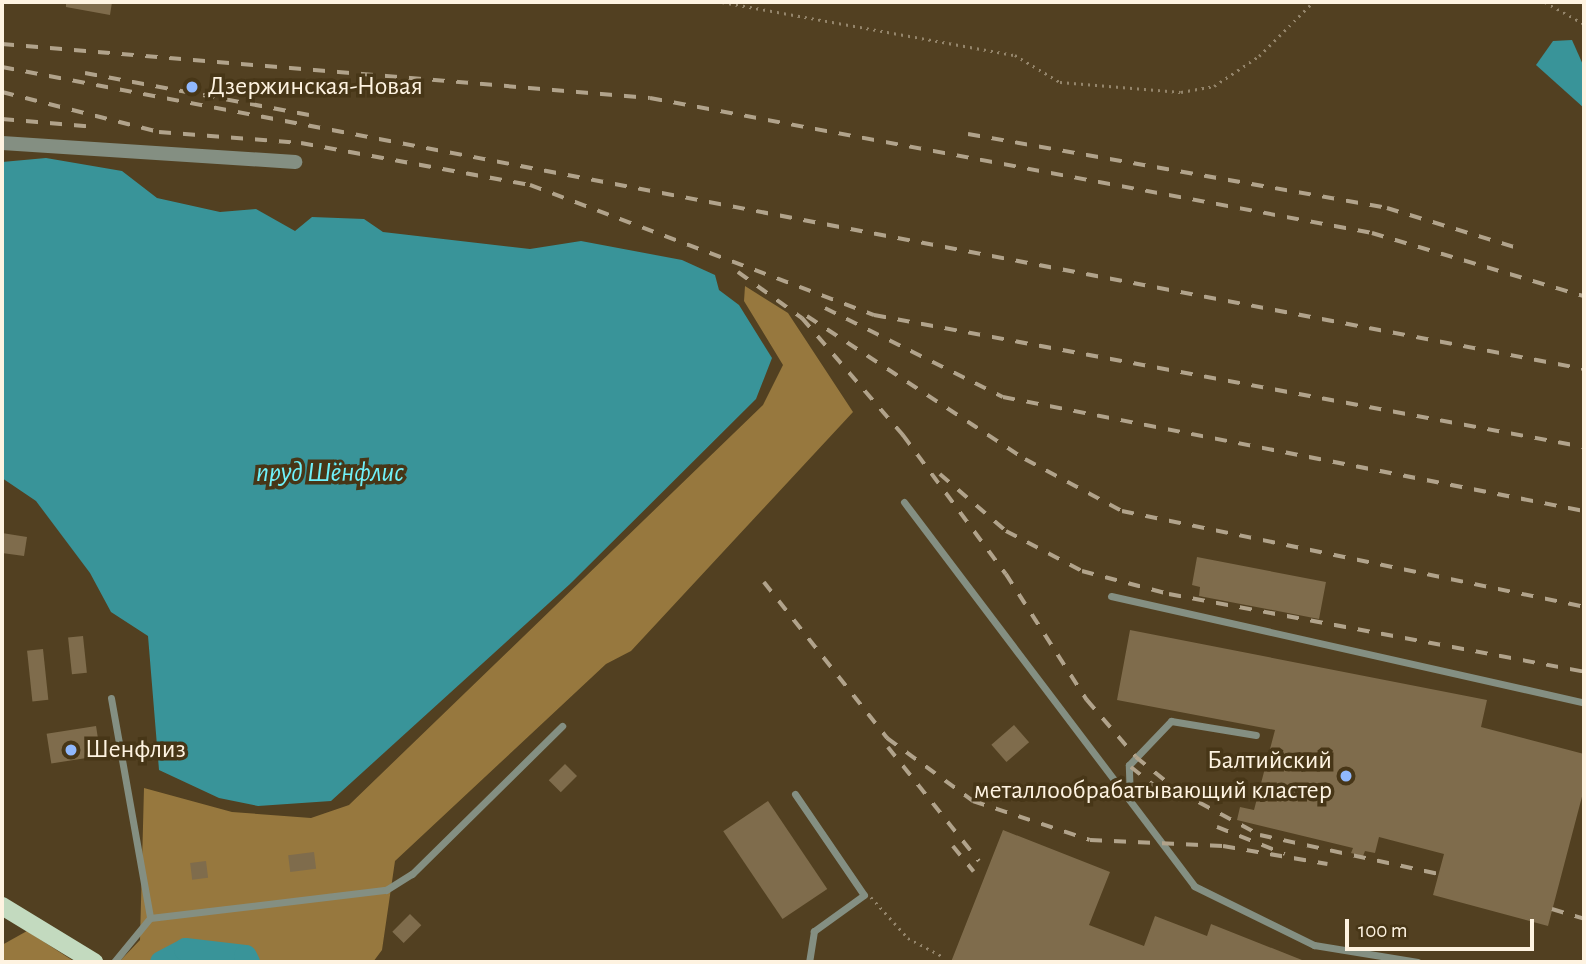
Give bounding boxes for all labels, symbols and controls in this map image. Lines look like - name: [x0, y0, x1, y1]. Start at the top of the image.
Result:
- place label: Дзержинская-Новая: [208, 71, 423, 103]
- marker: Дзержинская-Новая: [182, 77, 202, 97]
- water label: пруд Шёнфлис: [256, 456, 404, 490]
- place label: Шенфлиз: [85, 734, 186, 766]
- marker: Шенфлиз: [63, 742, 79, 758]
- place label: Балтийский металлообрабатывающий кластер: [974, 745, 1332, 806]
- marker: Балтийский металлообрабатывающий кластер: [1338, 768, 1354, 784]
- scale bar: [1348, 904, 1537, 948]
- text: 100 m: [1358, 920, 1408, 941]

